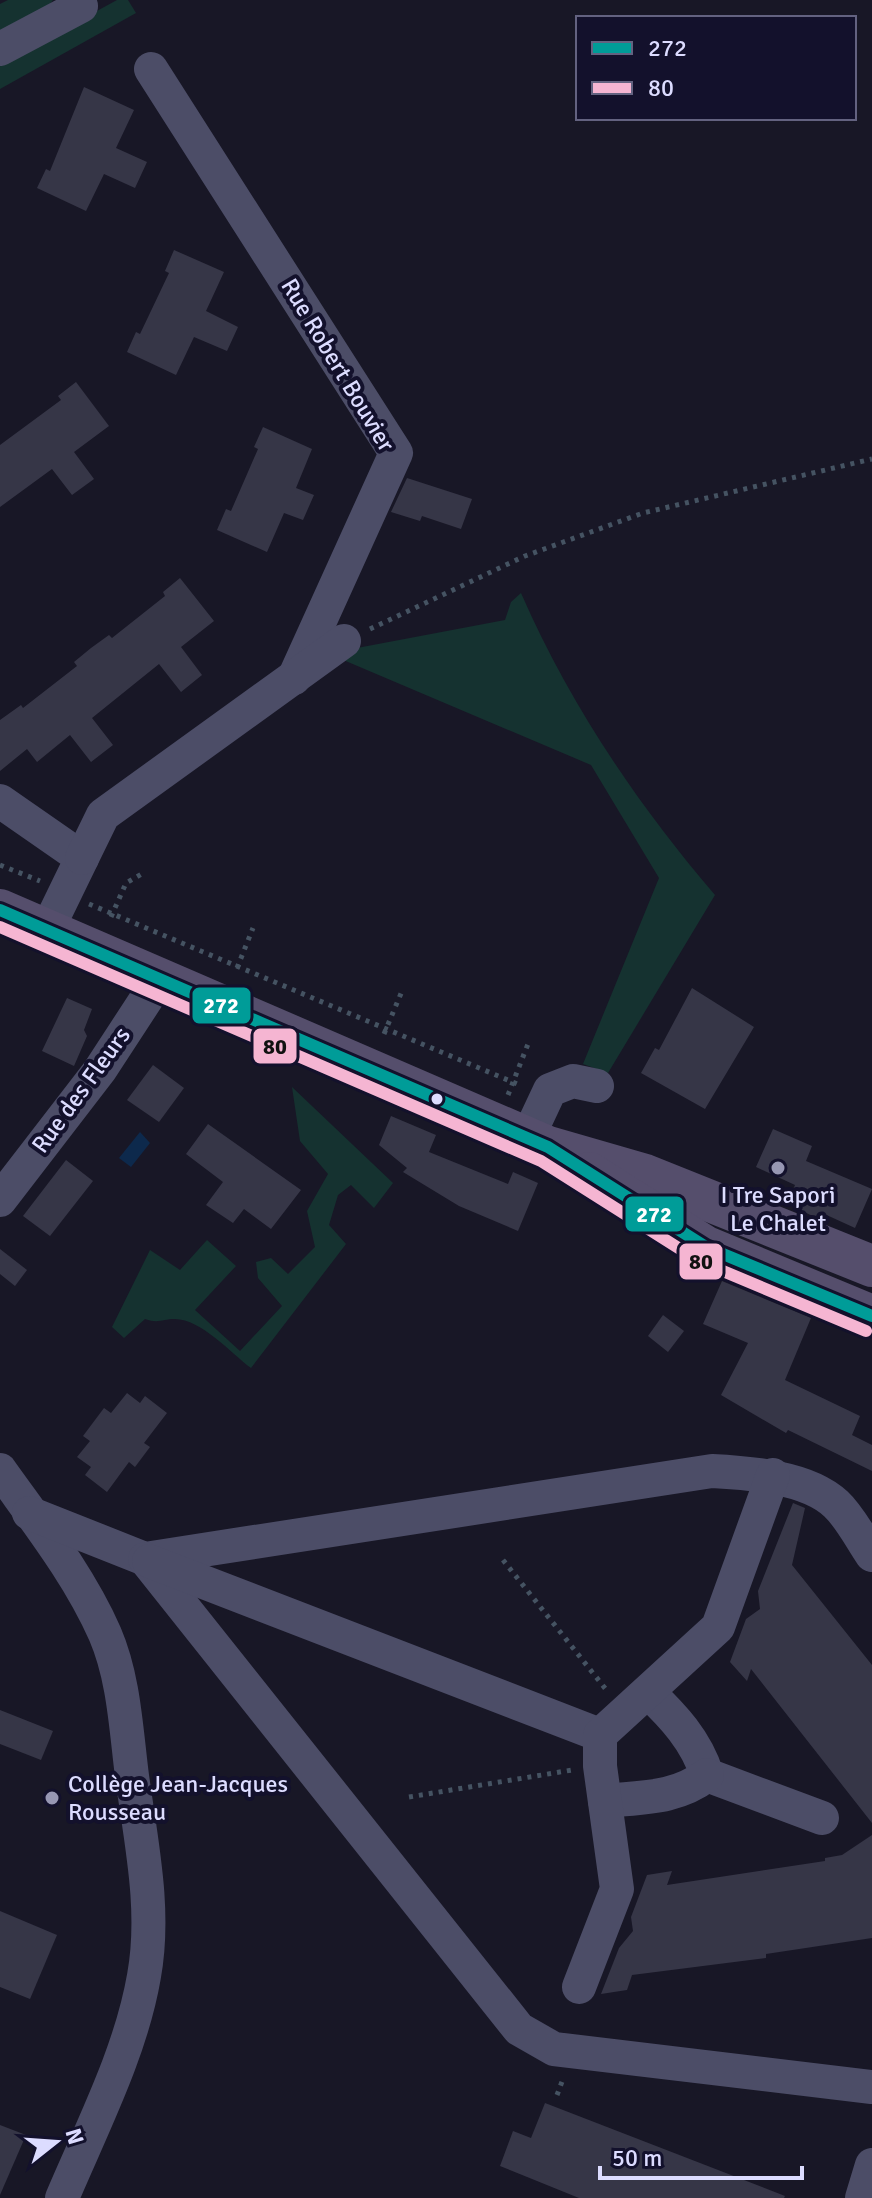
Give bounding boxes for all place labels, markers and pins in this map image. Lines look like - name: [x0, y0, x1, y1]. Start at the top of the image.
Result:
- unlabelled marker: [429, 1091, 445, 1107]
- marker: I Tre Sapori Le Chalet: [769, 1159, 787, 1177]
- place label: I Tre Sapori Le Chalet: [720, 1180, 836, 1238]
- place label: Collège Jean-Jacques Rousseau: [68, 1769, 288, 1827]
- marker: Collège Jean-Jacques Rousseau: [43, 1789, 61, 1807]

